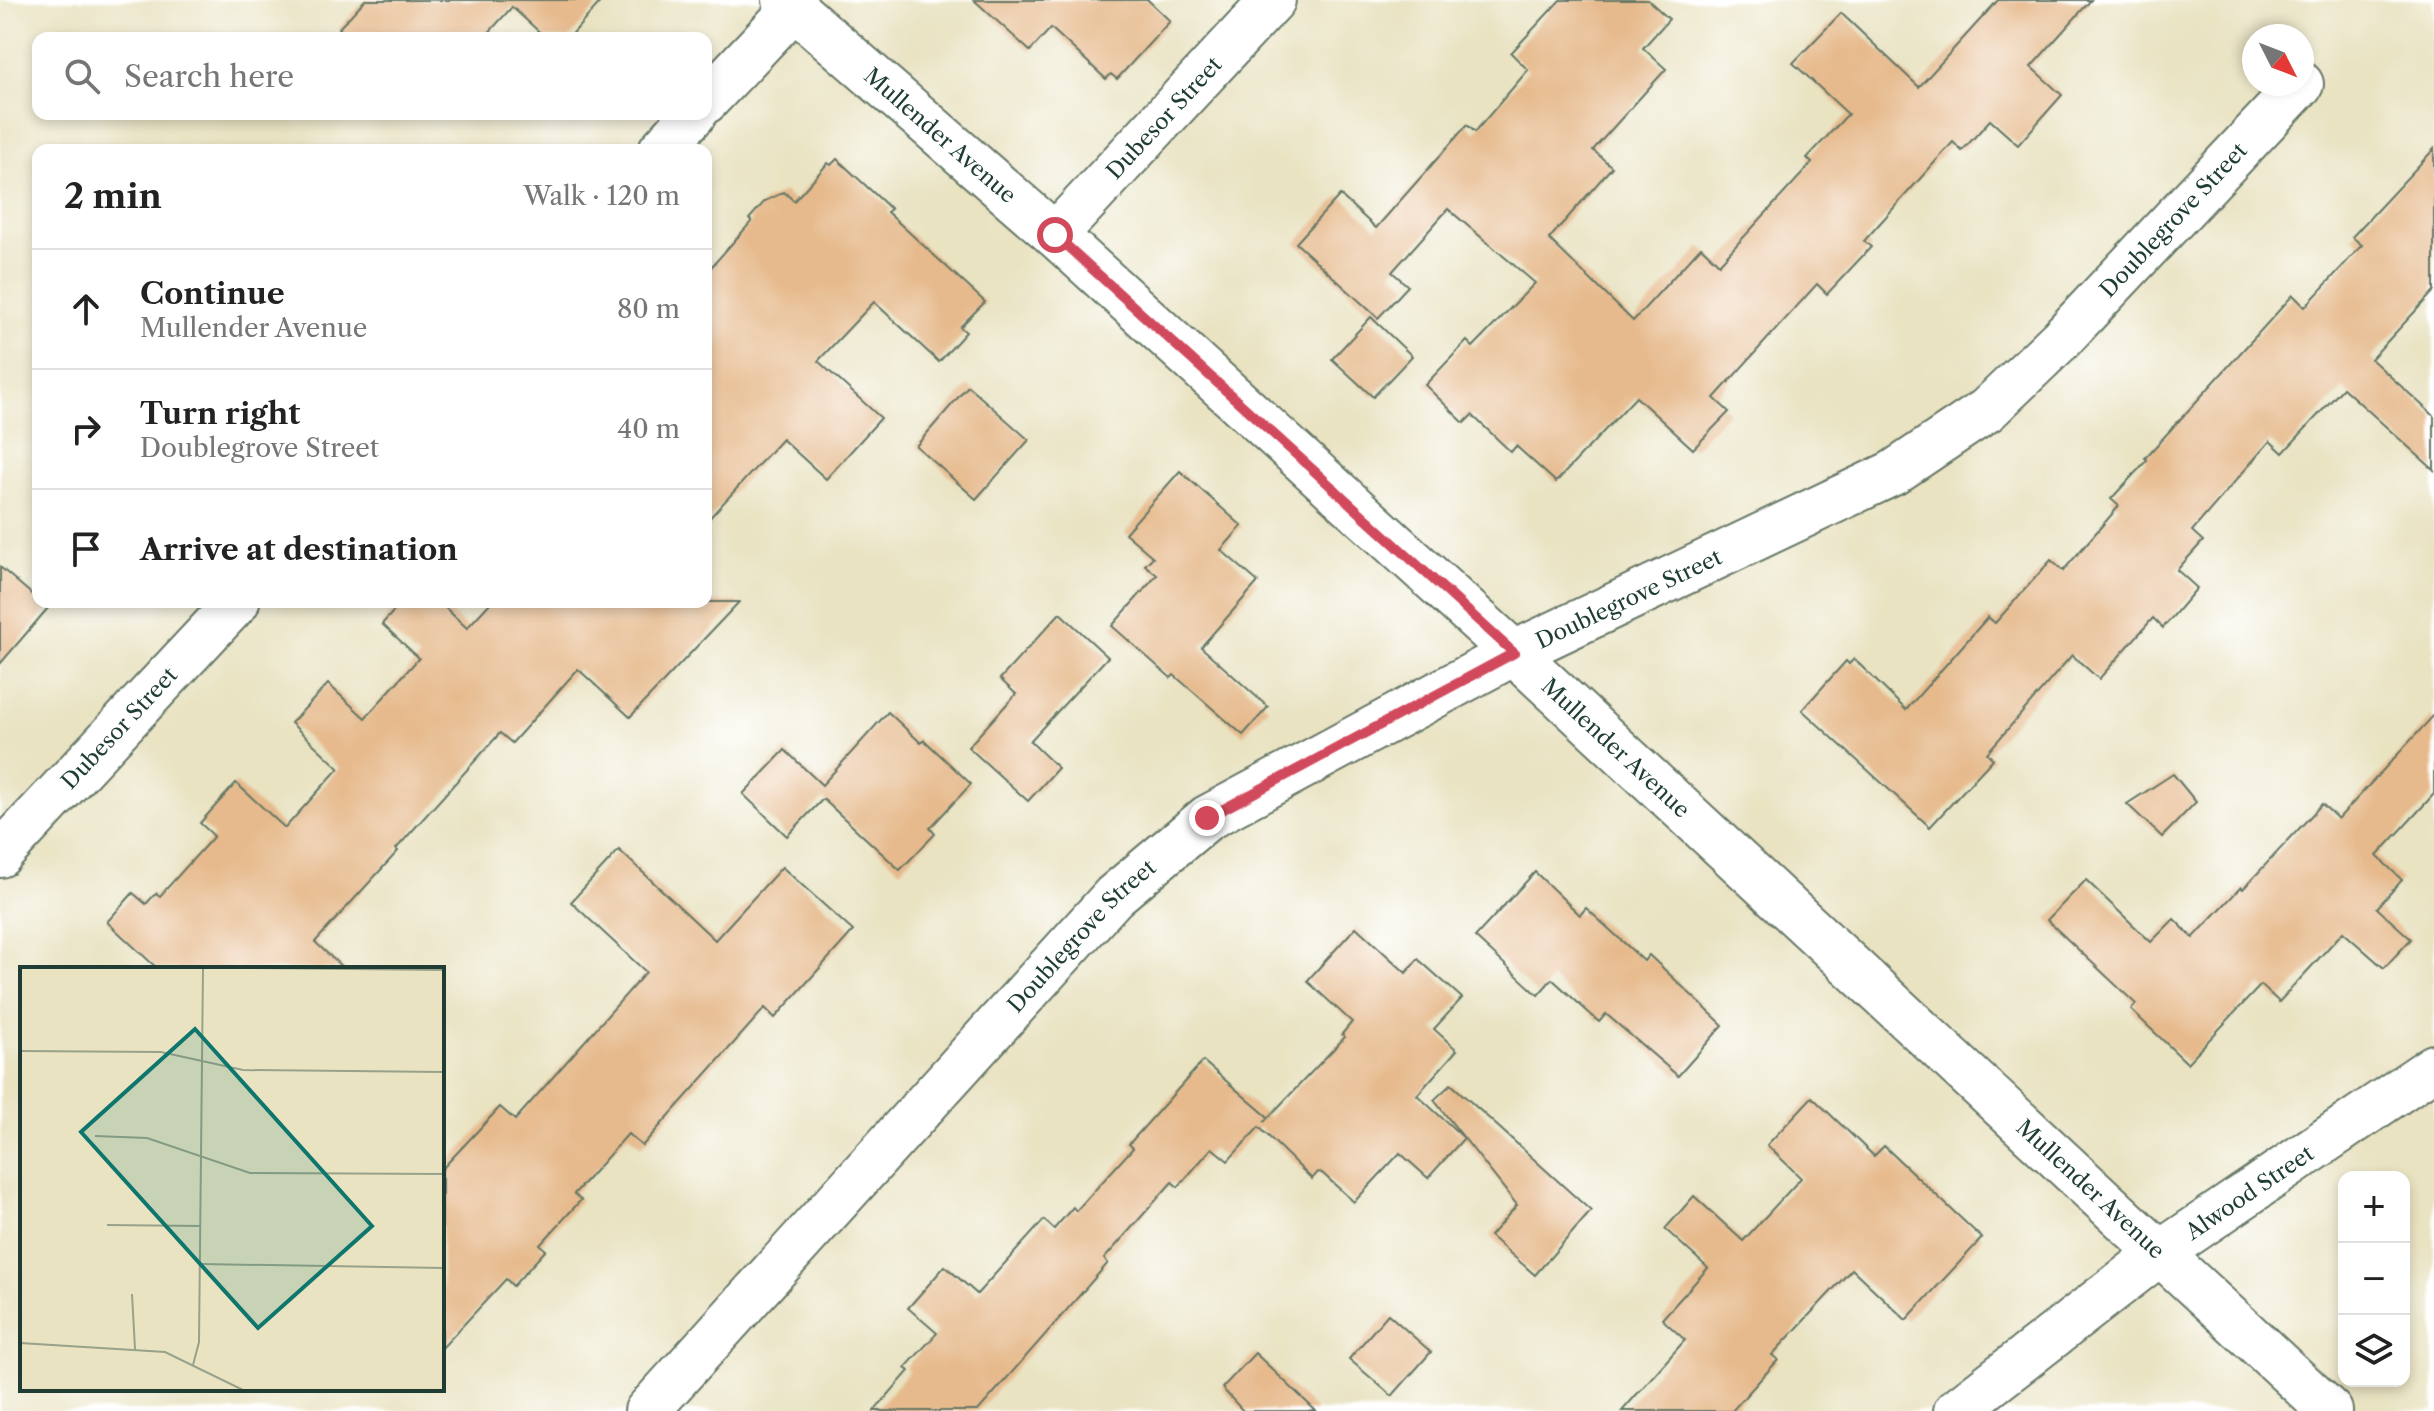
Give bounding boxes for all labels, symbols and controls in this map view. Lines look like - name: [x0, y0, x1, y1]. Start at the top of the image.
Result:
- north arrow: [2242, 24, 2314, 96]
- search box: [32, 32, 712, 120]
- street label: Dubesor Street: [1101, 51, 1228, 185]
- icon: search: [60, 54, 104, 98]
- text: Search here: [124, 58, 294, 95]
- street label: Mullender Avenue: [859, 62, 1022, 209]
- street label: Doublegrove Street: [2094, 137, 2253, 303]
- text: 2 min: [64, 175, 162, 217]
- text: Walk · 120 m: [523, 180, 680, 212]
- route start: [1037, 217, 1073, 253]
- text: Continue: [140, 275, 285, 312]
- icon: ahead: [64, 287, 108, 331]
- text: 80 m: [617, 293, 680, 325]
- text: Mullender Avenue: [140, 312, 367, 344]
- text: Turn right: [140, 395, 300, 432]
- icon: right: [64, 407, 108, 451]
- text: 40 m: [617, 413, 680, 445]
- text: Doublegrove Street: [140, 432, 379, 464]
- icon: arrive: [64, 527, 108, 571]
- text: Arrive at destination: [140, 531, 458, 568]
- street label: Doublegrove Street: [1532, 543, 1726, 655]
- street label: Dubesor Street: [56, 662, 183, 795]
- street label: Mullender Avenue: [1536, 673, 1695, 824]
- route end: [1189, 800, 1225, 836]
- street label: Doublegrove Street: [1002, 854, 1161, 1018]
- inset map: [20, 967, 444, 1391]
- street label: Mullender Avenue: [2011, 1114, 2170, 1265]
- street label: Alwood Street: [2180, 1140, 2319, 1246]
- map controls: [2338, 1171, 2410, 1387]
- button: +: [2338, 1171, 2410, 1243]
- button: −: [2338, 1243, 2410, 1315]
- button: layers: [2338, 1315, 2410, 1387]

